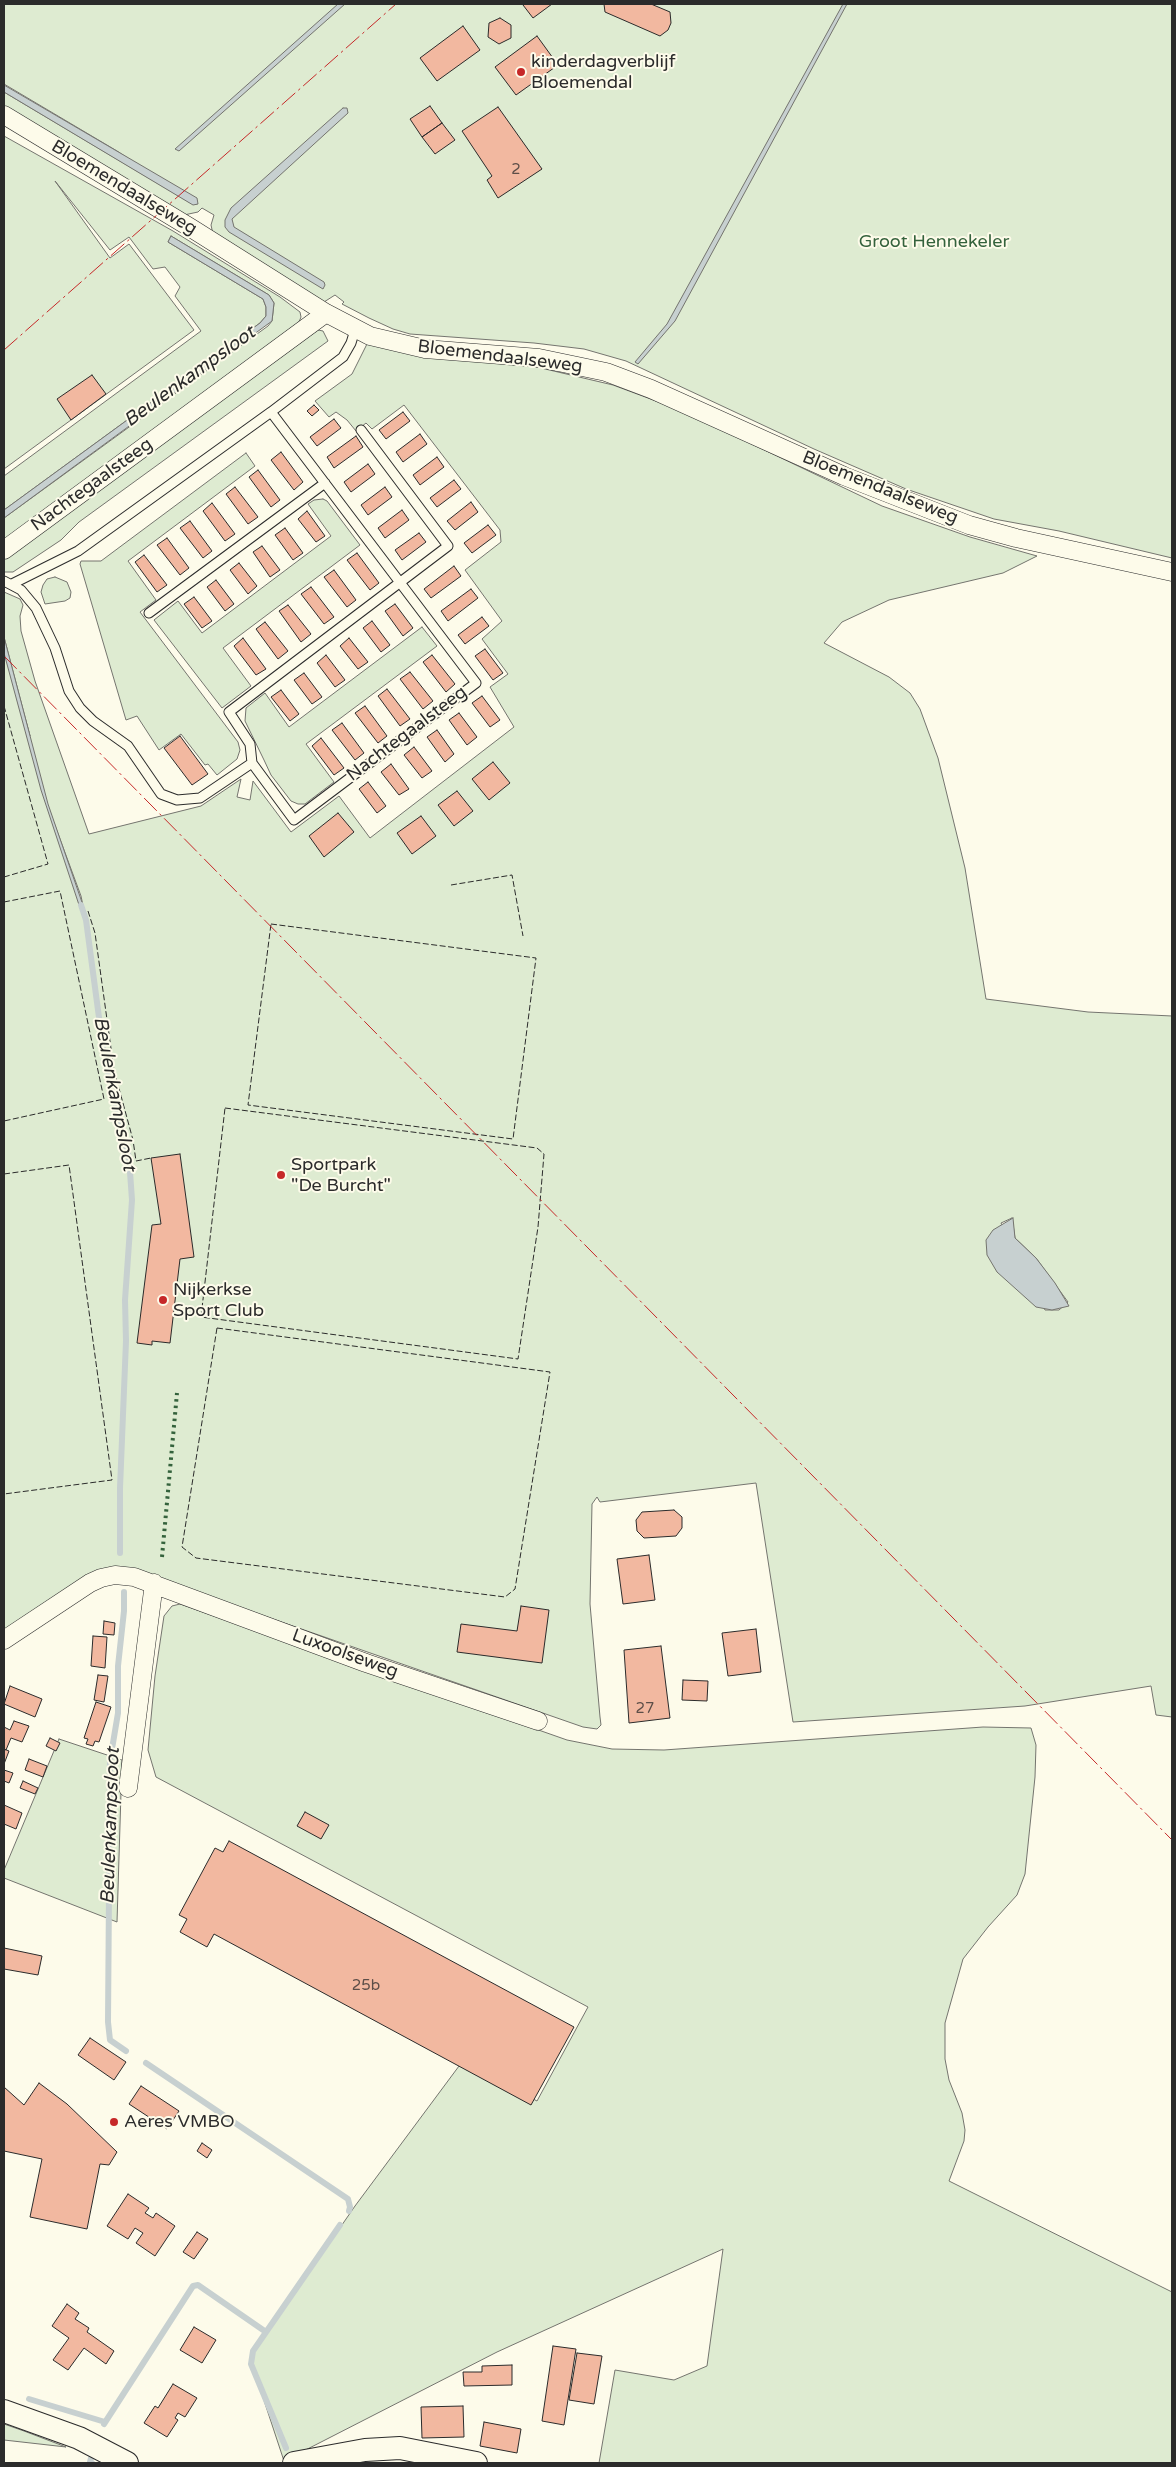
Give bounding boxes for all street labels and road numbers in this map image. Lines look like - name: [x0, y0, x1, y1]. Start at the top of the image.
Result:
- street label: Bloemendaalseweg: [47, 136, 201, 240]
- street label: Bloemendaalseweg: [416, 336, 584, 378]
- street label: Nachtegaalsteeg: [27, 434, 157, 536]
- street label: Bloemendaalseweg: [799, 447, 961, 529]
- street label: Nachtegaalsteeg: [343, 682, 471, 786]
- street label: Luxoolseweg: [289, 1625, 401, 1683]

